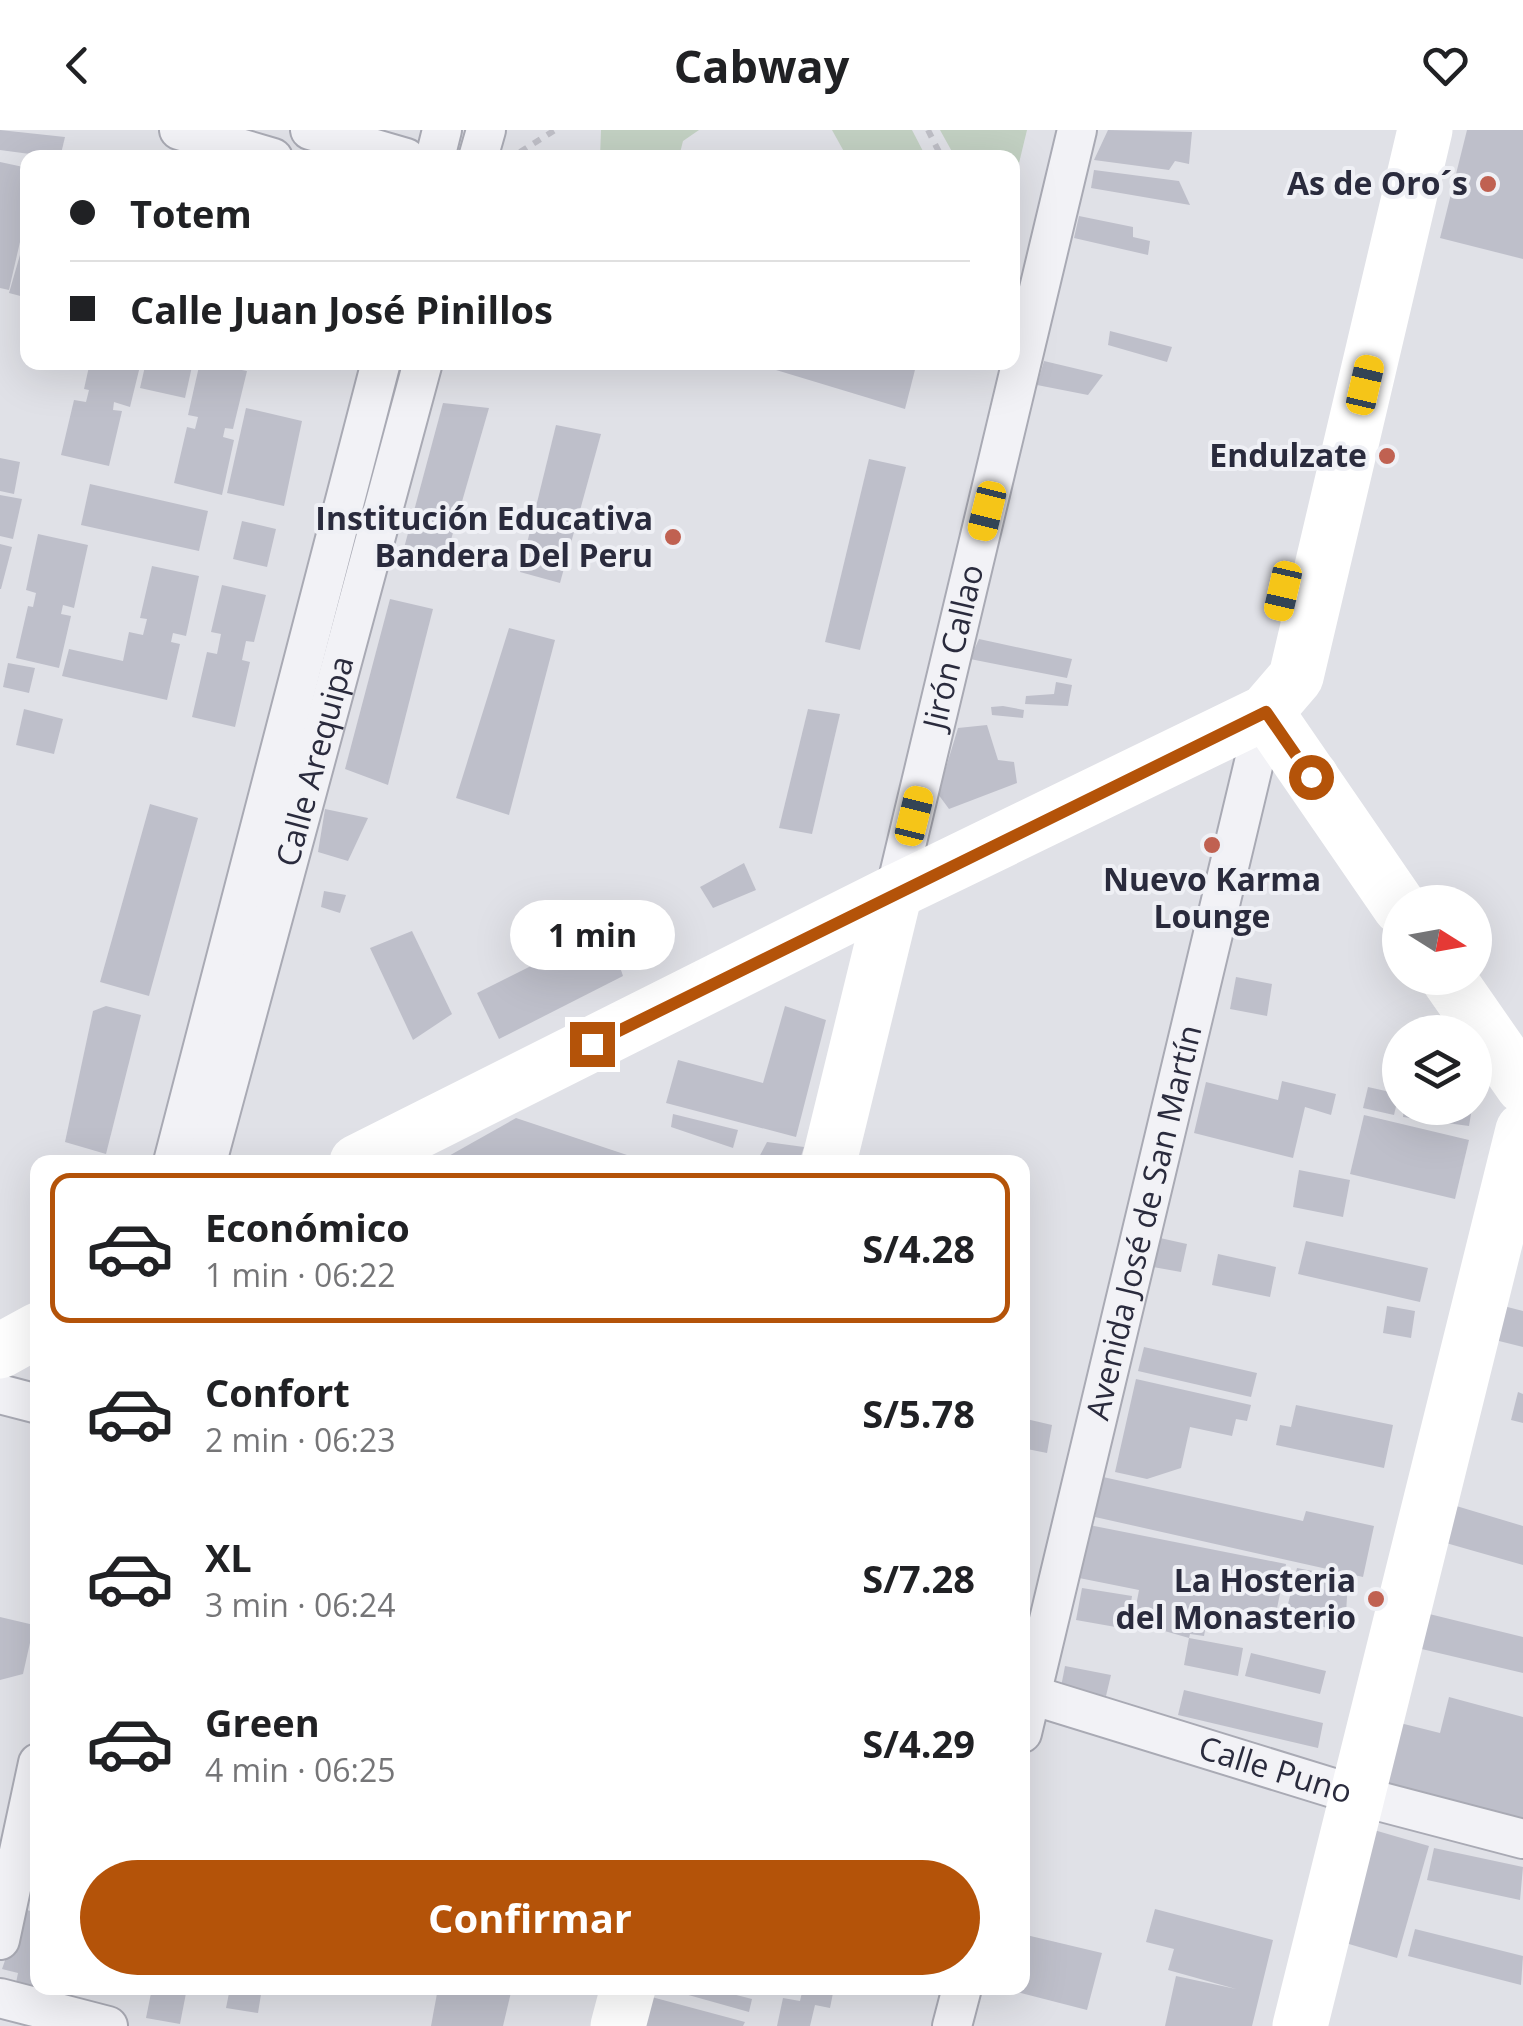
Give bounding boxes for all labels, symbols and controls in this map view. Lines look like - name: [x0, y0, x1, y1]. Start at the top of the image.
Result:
- text: Cabway: [674, 35, 849, 96]
- icon: back: [50, 38, 105, 93]
- icon: heart: [1418, 38, 1473, 93]
- place label: As de Oro´s: [1287, 161, 1468, 204]
- marker: As de Oro´s: [1477, 173, 1499, 195]
- text: Totem: [130, 187, 252, 239]
- text: Calle Juan José Pinillos: [130, 283, 553, 335]
- car: [1344, 352, 1386, 418]
- place label: Endulzate: [1209, 433, 1367, 476]
- marker: Endulzate: [1376, 445, 1398, 467]
- car: [965, 478, 1009, 544]
- place label: Institución Educativa Bandera Del Peru: [315, 496, 653, 576]
- marker: Institución Educativa Bandera Del Peru: [662, 526, 684, 548]
- car: [1262, 558, 1304, 624]
- street label: Jirón Callao: [911, 560, 993, 736]
- street label: Calle Arequipa: [265, 651, 363, 871]
- route start: [1289, 755, 1334, 800]
- car: [892, 783, 936, 849]
- marker: Nuevo Karma Lounge: [1201, 834, 1223, 856]
- place label: Nuevo Karma Lounge: [1103, 857, 1321, 937]
- north arrow: [1382, 885, 1492, 995]
- map controls: [1382, 885, 1492, 1125]
- callout: 1 min: [510, 899, 674, 969]
- text: 1 min: [548, 913, 637, 956]
- button: layers: [1382, 1015, 1492, 1125]
- street label: Avenida José de San Martín: [1075, 1020, 1211, 1424]
- route end: [570, 1022, 615, 1067]
- text: Económico: [205, 1201, 410, 1253]
- icon: car: [85, 1203, 175, 1293]
- text: S/4.28: [862, 1222, 975, 1274]
- text: 1 min · 06:22: [205, 1253, 396, 1296]
- text: Confort: [205, 1366, 350, 1418]
- icon: car: [85, 1368, 175, 1458]
- text: S/5.78: [862, 1387, 975, 1439]
- text: 2 min · 06:23: [205, 1418, 396, 1461]
- text: XL: [205, 1531, 252, 1583]
- icon: car: [85, 1533, 175, 1623]
- text: S/7.28: [862, 1552, 975, 1604]
- place label: La Hosteria del Monasterio: [1116, 1558, 1356, 1638]
- text: 3 min · 06:24: [205, 1583, 396, 1626]
- marker: La Hosteria del Monasterio: [1365, 1588, 1387, 1610]
- text: Green: [205, 1696, 320, 1748]
- icon: car: [85, 1698, 175, 1788]
- text: S/4.29: [862, 1717, 975, 1769]
- street label: Calle Puno: [1194, 1725, 1358, 1813]
- text: 4 min · 06:25: [205, 1748, 396, 1791]
- button: Confirmar: [80, 1860, 980, 1975]

